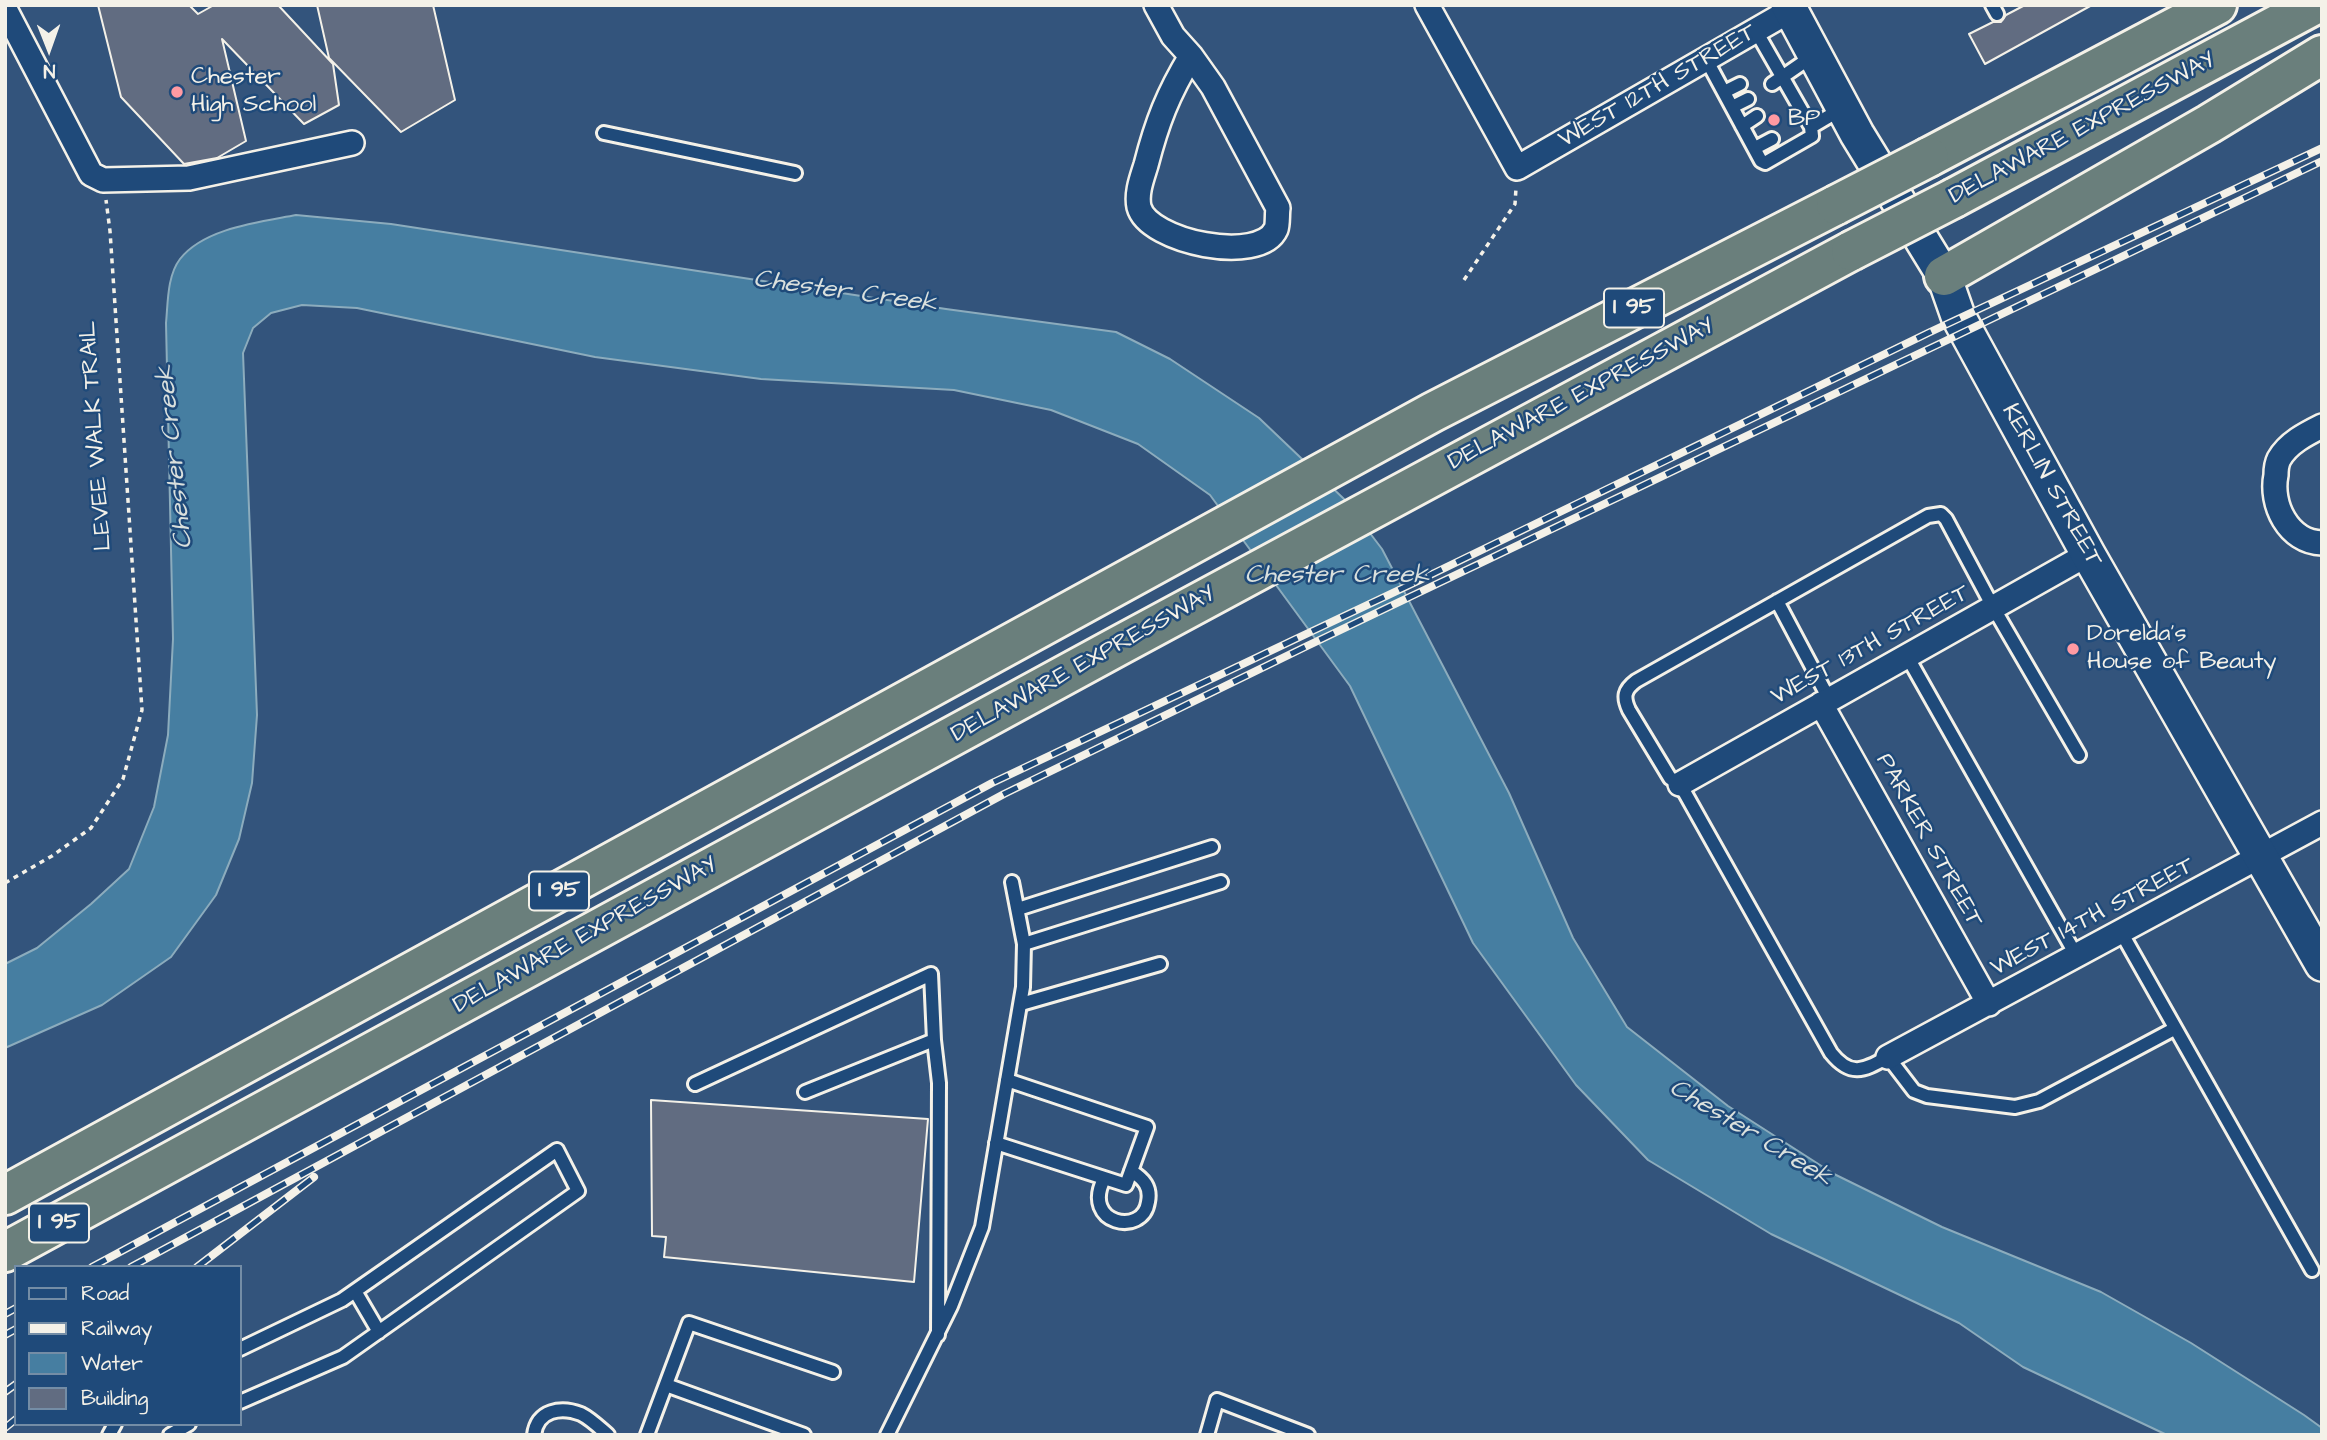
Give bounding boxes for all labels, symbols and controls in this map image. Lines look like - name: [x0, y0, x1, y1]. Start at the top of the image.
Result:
- north arrow: [14, 14, 84, 84]
- street label: WEST 12TH STREET: [1554, 19, 1762, 155]
- street label: DELAWARE EXPRESSWAY: [1945, 46, 2221, 212]
- text: N: [43, 57, 56, 84]
- place label: Chester High School: [191, 64, 316, 120]
- marker: Chester High School: [169, 84, 185, 100]
- place label: BP: [1788, 106, 1820, 134]
- marker: BP: [1766, 112, 1782, 128]
- water label: Chester Creek: [751, 265, 939, 321]
- road number: I 95: [1604, 288, 1664, 328]
- street label: DELAWARE EXPRESSWAY: [1444, 312, 1720, 478]
- street label: LEVEE WALK TRAIL: [75, 320, 119, 552]
- water label: Chester Creek: [151, 364, 201, 550]
- street label: KERLIN STREET: [1994, 400, 2108, 572]
- water label: Chester Creek: [1245, 561, 1429, 593]
- street label: DELAWARE EXPRESSWAY: [947, 580, 1221, 750]
- street label: WEST 13TH STREET: [1767, 580, 1975, 712]
- place label: Dorelda's House of Beauty: [2087, 621, 2277, 677]
- marker: Dorelda's House of Beauty: [2065, 641, 2081, 657]
- street label: PARKER STREET: [1868, 749, 1988, 933]
- street label: DELAWARE EXPRESSWAY: [449, 851, 723, 1021]
- street label: WEST 14TH STREET: [1986, 852, 2200, 984]
- road number: I 95: [529, 872, 589, 911]
- water label: Chester Creek: [1663, 1073, 1837, 1195]
- road number: I 95: [29, 1204, 89, 1242]
- legend: [14, 1265, 242, 1426]
- text: Road: [81, 1279, 129, 1308]
- text: Railway: [81, 1314, 152, 1343]
- text: Water: [81, 1349, 143, 1378]
- text: Building: [81, 1384, 148, 1413]

